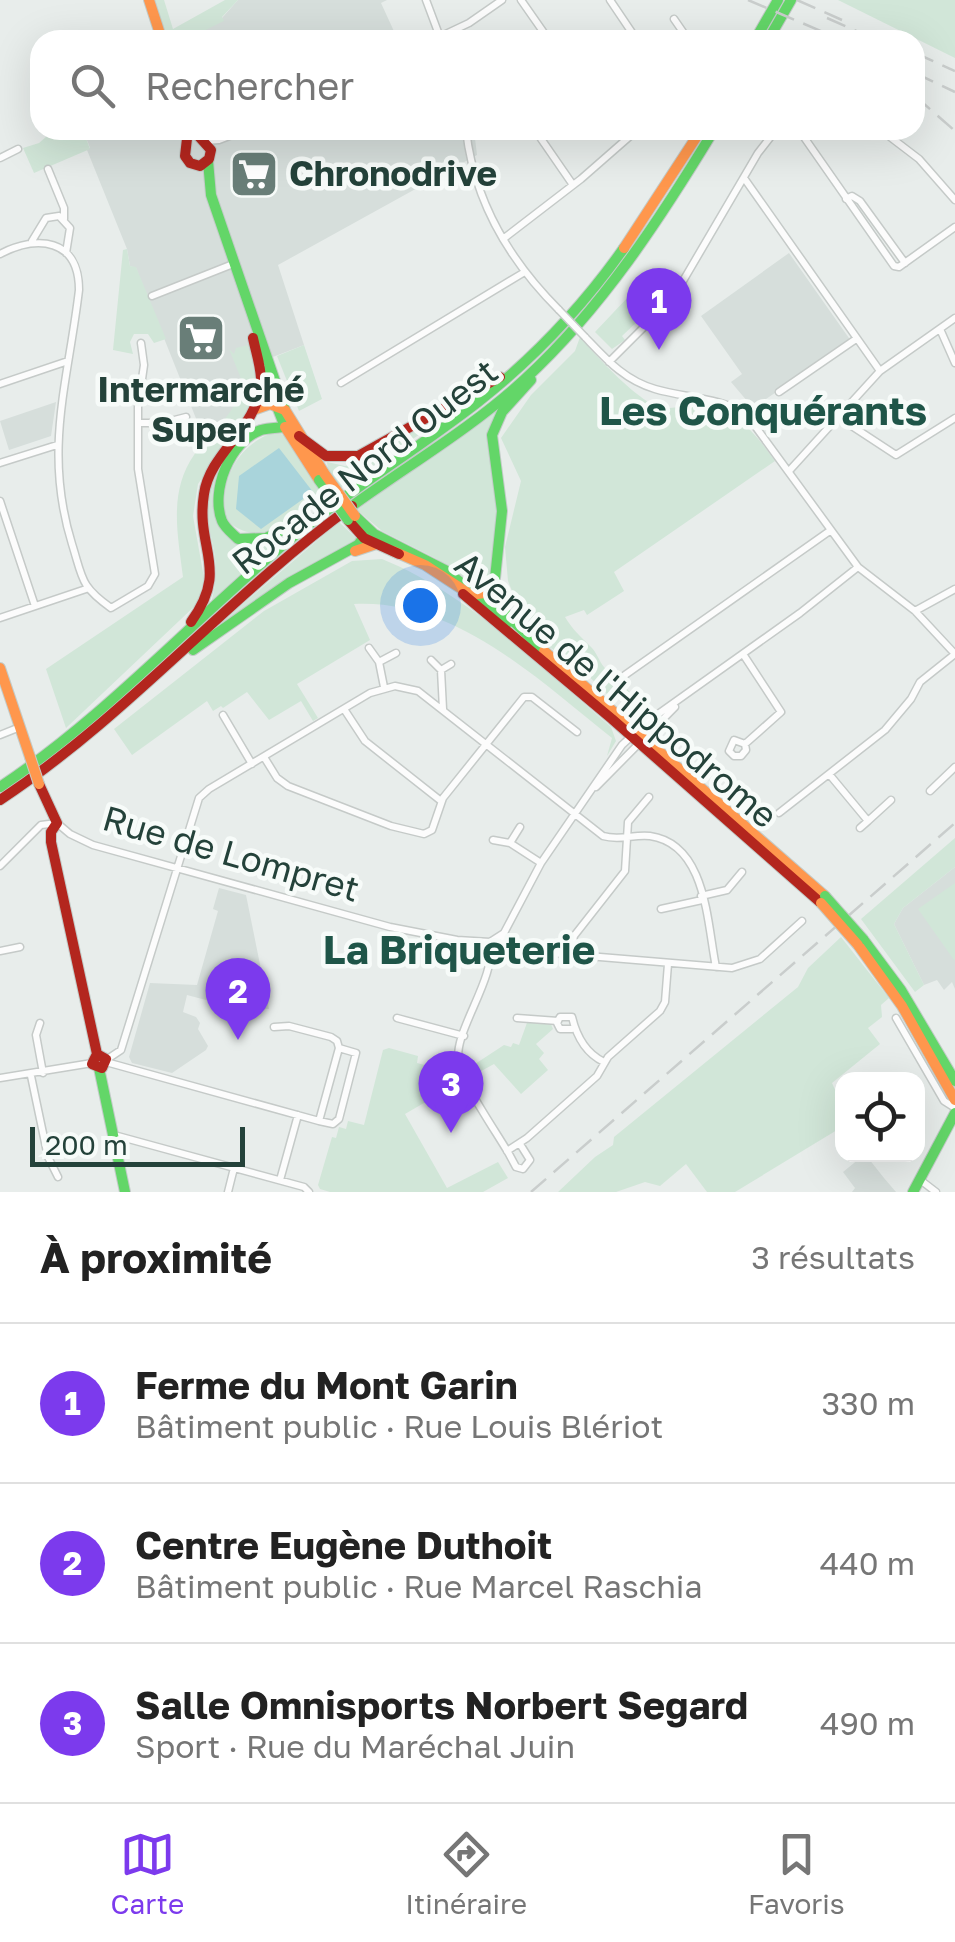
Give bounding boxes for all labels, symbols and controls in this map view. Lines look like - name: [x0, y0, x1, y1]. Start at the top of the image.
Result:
- search box: [30, 30, 925, 140]
- icon: search: [65, 58, 120, 113]
- text: Rechercher: [145, 63, 354, 108]
- supermarket icon: Chronodrive: [228, 148, 280, 200]
- place label: Chronodrive: [289, 152, 497, 194]
- pin: 1: [626, 268, 692, 350]
- supermarket icon: Intermarché Super: [175, 312, 227, 364]
- street label: Rocade Nord Ouest: [223, 350, 505, 583]
- place label: Intermarché Super: [97, 368, 305, 450]
- district label: Les Conquérants: [599, 386, 927, 434]
- street label: Avenue de l'Hippodrome: [447, 542, 786, 836]
- your location: [395, 580, 446, 631]
- street label: Rue de Lompret: [98, 796, 364, 910]
- district label: La Briqueterie: [323, 925, 595, 973]
- pin: 2: [206, 958, 270, 1040]
- pin: 3: [418, 1050, 484, 1133]
- map controls: [835, 1072, 925, 1162]
- button: locate: [835, 1072, 925, 1162]
- scale bar: [30, 1122, 245, 1166]
- text: 200 m: [45, 1128, 128, 1161]
- text: À proximité: [40, 1232, 272, 1282]
- text: 3 résultats: [751, 1238, 915, 1276]
- text: Ferme du Mont Garin: [135, 1362, 518, 1407]
- text: 1: [64, 1384, 81, 1422]
- text: 330 m: [821, 1384, 915, 1422]
- text: Bâtiment public · Rue Louis Blériot: [135, 1407, 663, 1445]
- text: Centre Eugène Duthoit: [135, 1522, 552, 1567]
- text: 2: [63, 1544, 82, 1582]
- text: 440 m: [820, 1544, 915, 1582]
- text: Bâtiment public · Rue Marcel Raschia: [135, 1567, 703, 1605]
- text: Salle Omnisports Norbert Segard: [135, 1682, 748, 1727]
- text: 3: [63, 1704, 82, 1742]
- text: 490 m: [820, 1704, 915, 1742]
- text: Sport · Rue du Maréchal Juin: [135, 1727, 575, 1765]
- tab: Carte: [110, 1827, 184, 1920]
- tab: Itinéraire: [405, 1827, 527, 1920]
- tab: Favoris: [748, 1827, 845, 1920]

